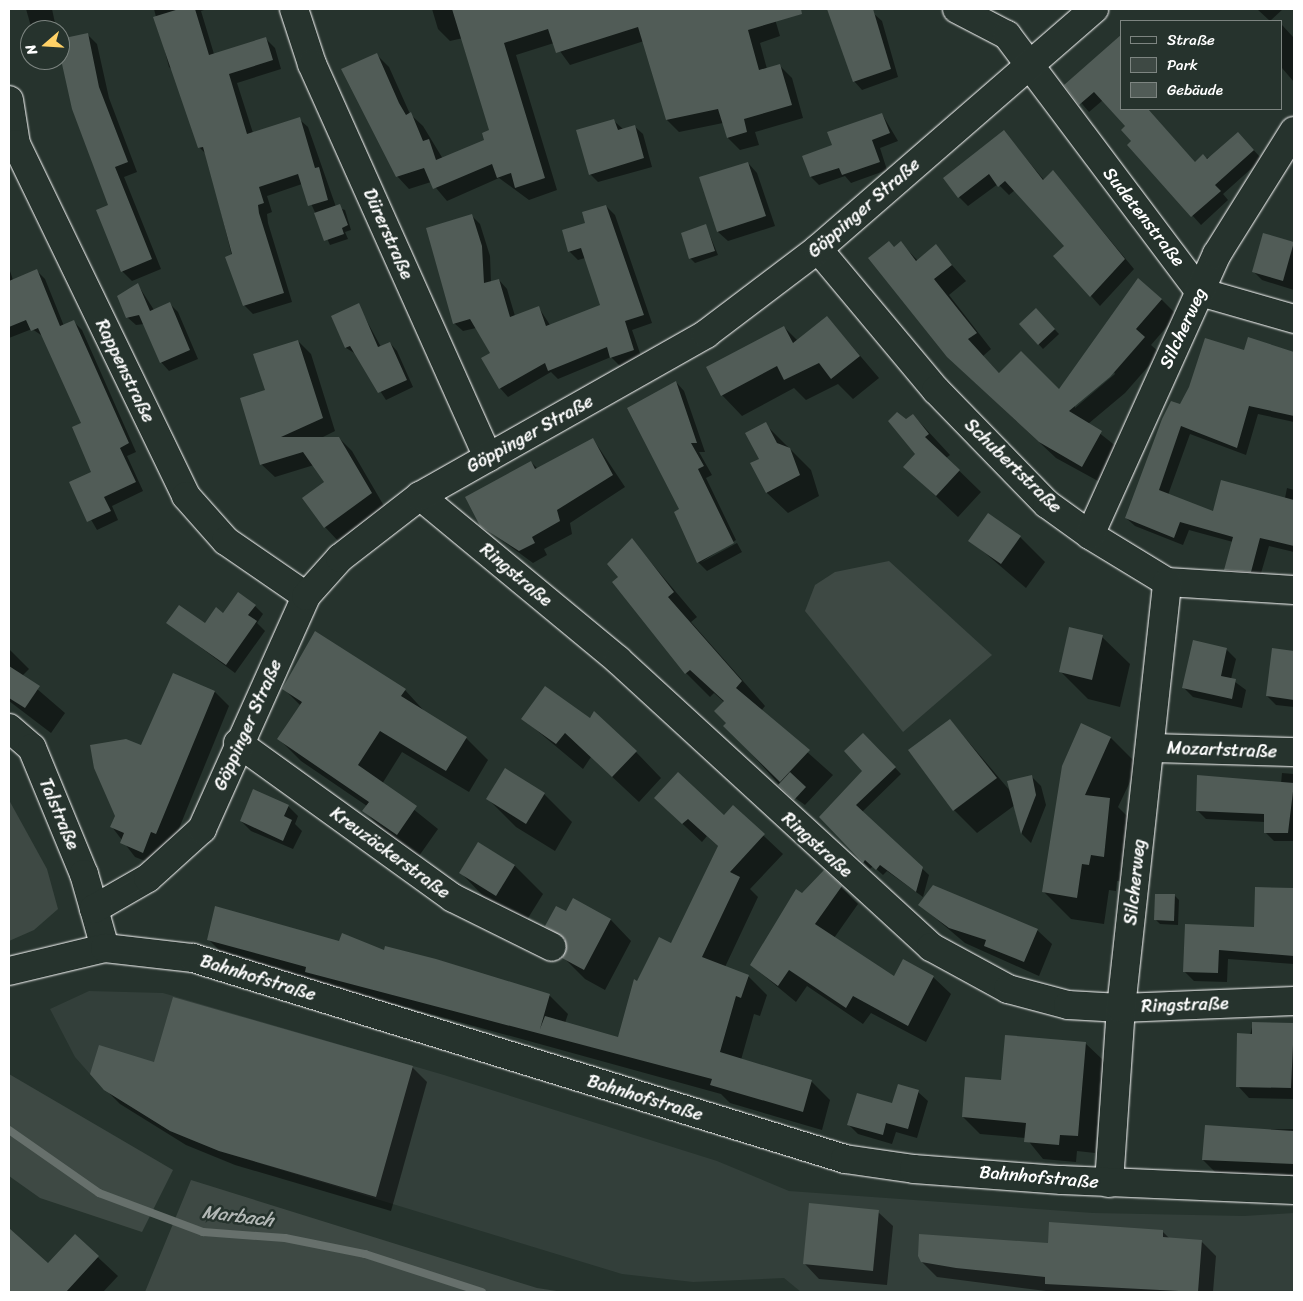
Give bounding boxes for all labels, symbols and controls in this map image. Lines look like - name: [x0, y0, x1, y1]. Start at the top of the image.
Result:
- north arrow: [20, 20, 70, 70]
- legend: [1120, 20, 1283, 110]
- text: Straße: [1167, 27, 1215, 53]
- text: N: [18, 41, 45, 58]
- text: Park: [1167, 52, 1198, 78]
- text: Gebäude: [1167, 77, 1223, 103]
- street label: Göppinger Straße: [803, 153, 925, 263]
- street label: Sudetenstraße: [1098, 163, 1190, 271]
- street label: Dürerstraße: [358, 185, 418, 283]
- street label: Silcherweg: [1155, 284, 1211, 372]
- street label: Rappenstraße: [91, 316, 159, 426]
- street label: Göppinger Straße: [463, 390, 597, 478]
- street label: Schubertstraße: [960, 414, 1066, 518]
- street label: Ringstraße: [476, 539, 556, 611]
- street label: Göppinger Straße: [209, 656, 287, 794]
- street label: Mozartstraße: [1167, 737, 1277, 763]
- street label: Talstraße: [34, 775, 84, 853]
- street label: Kreuzäckerstraße: [326, 802, 454, 904]
- street label: Ringstraße: [777, 808, 857, 882]
- street label: Silcherweg: [1120, 838, 1150, 926]
- street label: Bahnhofstraße: [198, 950, 318, 1006]
- street label: Ringstraße: [1141, 993, 1229, 1017]
- street label: Bahnhofstraße: [585, 1070, 705, 1126]
- street label: Bahnhofstraße: [978, 1161, 1100, 1193]
- water label: Marbach: [201, 1200, 275, 1232]

